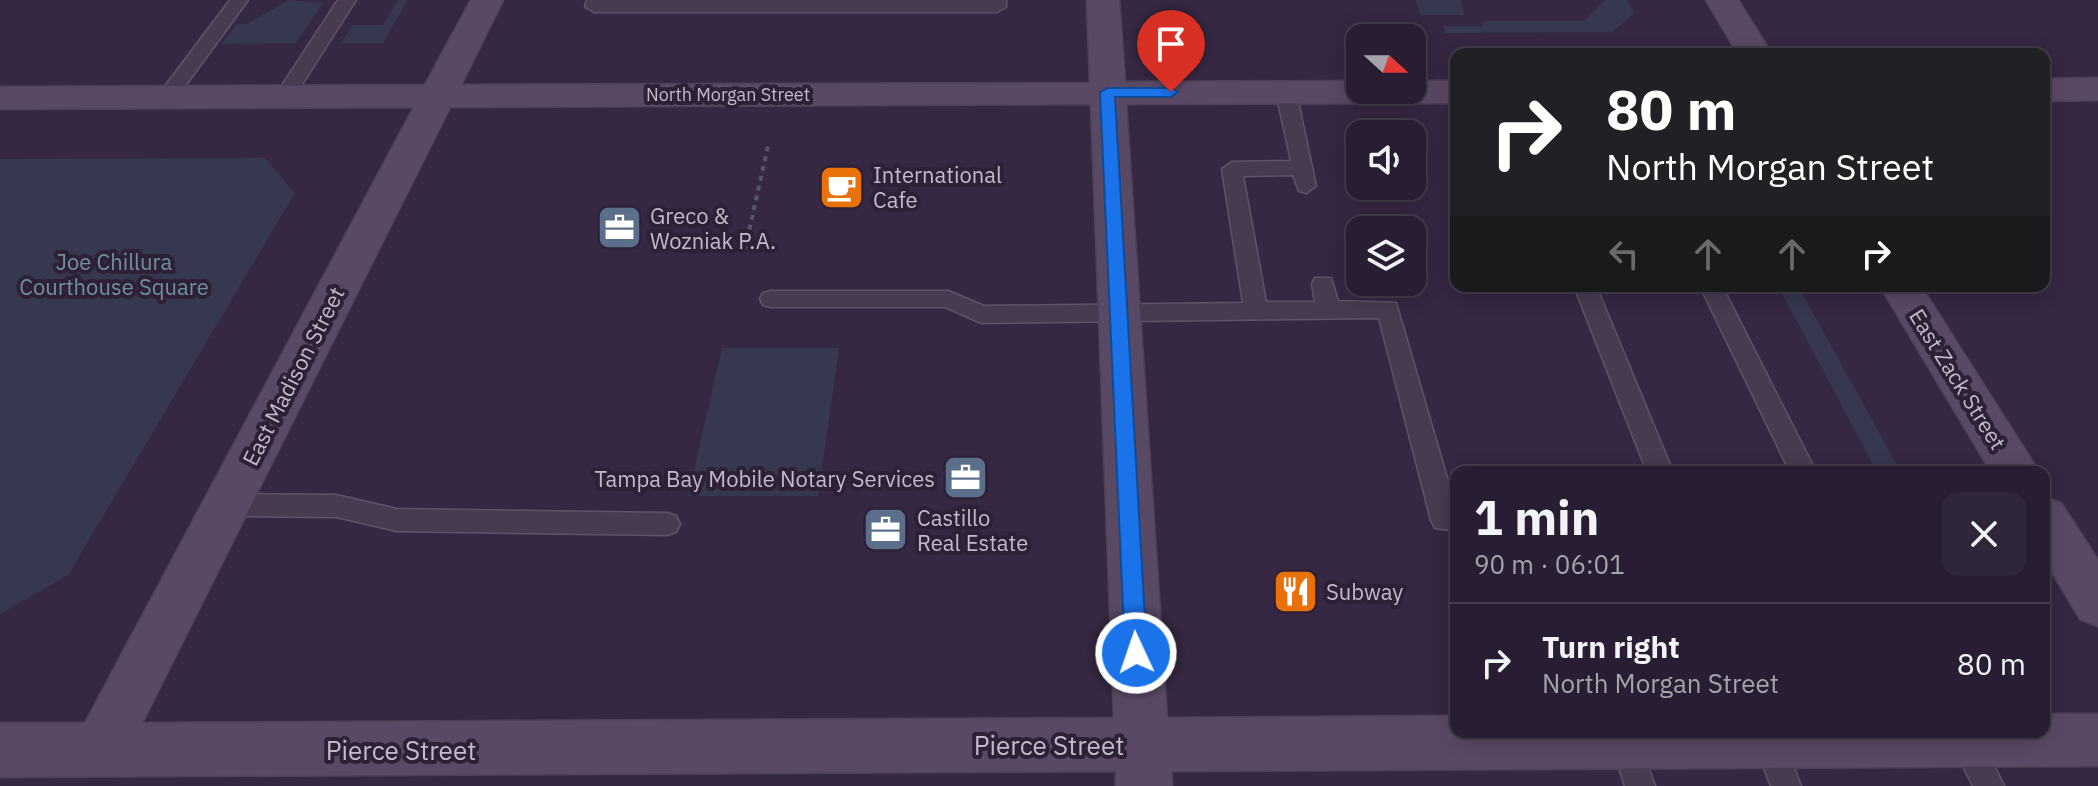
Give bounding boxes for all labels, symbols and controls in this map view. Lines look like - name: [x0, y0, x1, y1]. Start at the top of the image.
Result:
- pin: [1137, 10, 1205, 92]
- icon: arrive: [1149, 22, 1193, 66]
- north arrow: [1346, 24, 1426, 104]
- map controls: [1346, 24, 1426, 296]
- text: 80 m: [1606, 73, 1736, 145]
- icon: right: [1474, 80, 1578, 184]
- street label: North Morgan Street: [646, 83, 810, 106]
- button: sound: [1346, 120, 1426, 200]
- text: North Morgan Street: [1606, 143, 1934, 190]
- place label: International Cafe: [873, 160, 1002, 214]
- cafe icon: International Cafe: [818, 163, 866, 211]
- place label: Greco & Wozniak P.A.: [650, 201, 776, 255]
- office icon: Greco & Wozniak P.A.: [595, 204, 643, 252]
- button: layers: [1346, 216, 1426, 296]
- icon: left: [1602, 232, 1646, 276]
- icon: ahead: [1686, 232, 1730, 276]
- icon: ahead: [1770, 232, 1814, 276]
- icon: right: [1854, 232, 1898, 276]
- park label: Joe Chillura Courthouse Square: [19, 247, 209, 301]
- street label: East Madison Street: [235, 282, 351, 470]
- street label: East Zack Street: [1903, 303, 2013, 455]
- office icon: Tampa Bay Mobile Notary Services: [942, 454, 990, 502]
- place label: Tampa Bay Mobile Notary Services: [594, 464, 935, 493]
- text: 1 min: [1474, 486, 1599, 548]
- button: close: [1942, 492, 2026, 576]
- place label: Castillo Real Estate: [917, 503, 1028, 557]
- office icon: Castillo Real Estate: [862, 506, 910, 554]
- text: 90 m · 06:01: [1474, 547, 1625, 581]
- restaurant icon: Subway: [1271, 567, 1319, 615]
- place label: Subway: [1326, 577, 1403, 606]
- position arrow: [1094, 611, 1178, 695]
- text: Turn right: [1542, 627, 1680, 666]
- icon: right: [1474, 641, 1518, 685]
- text: 80 m: [1957, 644, 2026, 683]
- text: North Morgan Street: [1542, 666, 1779, 700]
- street label: Pierce Street: [974, 728, 1124, 762]
- street label: Pierce Street: [326, 733, 476, 767]

